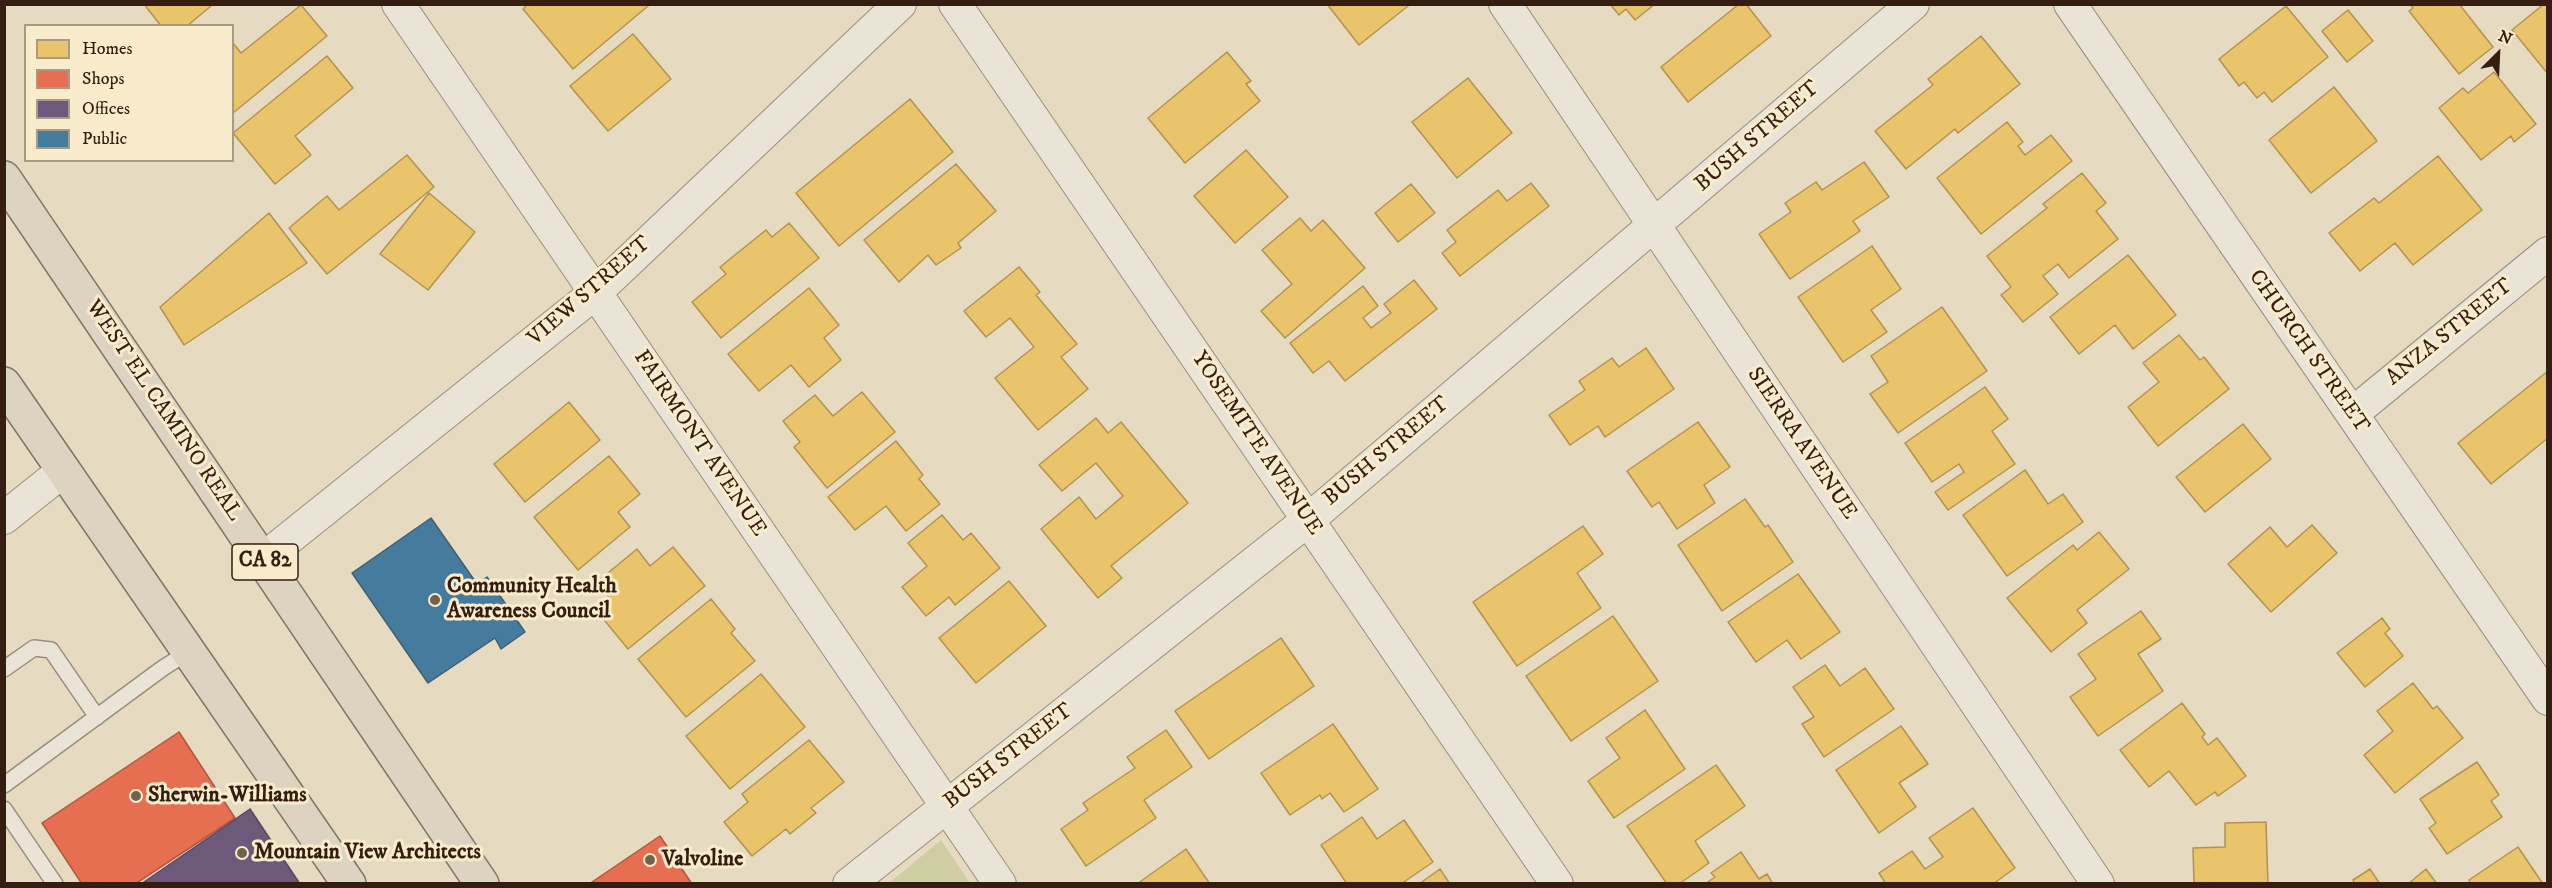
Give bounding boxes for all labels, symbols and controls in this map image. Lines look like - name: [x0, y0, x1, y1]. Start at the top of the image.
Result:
- legend: [24, 24, 234, 162]
- north arrow: [2468, 24, 2528, 84]
- text: N: [2495, 26, 2515, 49]
- text: Homes: [82, 38, 133, 60]
- text: Shops: [82, 68, 125, 90]
- street label: BUSH STREET: [1690, 76, 1826, 198]
- text: Offices: [82, 98, 130, 120]
- text: Public: [82, 128, 127, 150]
- street label: VIEW STREET: [523, 231, 657, 353]
- street label: CHURCH STREET: [2242, 265, 2374, 439]
- street label: ANZA STREET: [2381, 274, 2519, 392]
- street label: WEST EL CAMINO REAL: [79, 296, 247, 526]
- street label: FAIRMONT AVENUE: [627, 346, 771, 542]
- street label: YOSEMITE AVENUE: [1185, 347, 1327, 541]
- street label: SIERRA AVENUE: [1740, 363, 1862, 525]
- street label: BUSH STREET: [1319, 392, 1455, 512]
- road number: CA 82: [232, 544, 298, 580]
- place label: Community Health Awareness Council: [447, 574, 617, 626]
- marker: Community Health Awareness Council: [428, 593, 442, 607]
- street label: BUSH STREET: [939, 699, 1079, 815]
- place label: Sherwin-Williams: [148, 783, 307, 809]
- marker: Sherwin-Williams: [129, 789, 143, 803]
- place label: Mountain View Architects: [254, 840, 481, 866]
- marker: Mountain View Architects: [235, 846, 249, 860]
- place label: Valvoline: [662, 847, 743, 873]
- marker: Valvoline: [643, 853, 657, 867]

